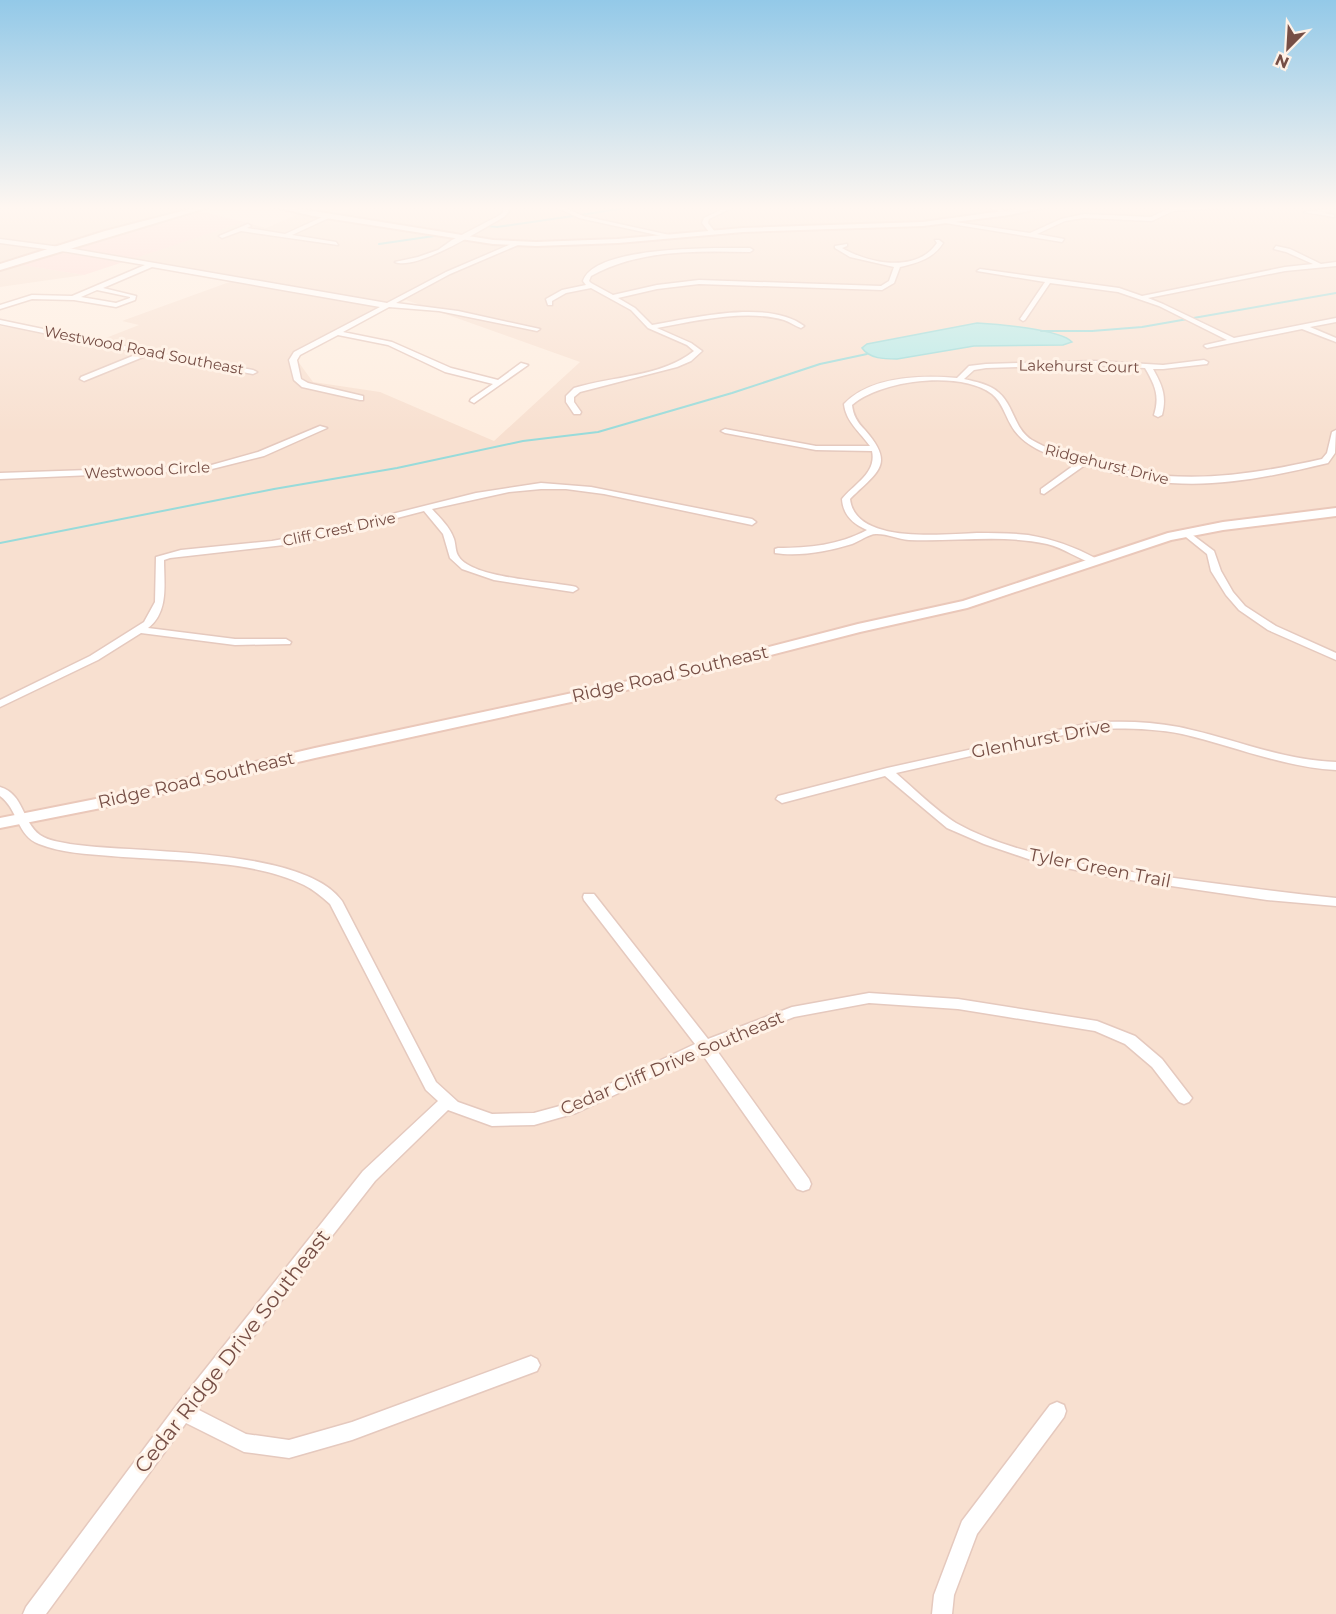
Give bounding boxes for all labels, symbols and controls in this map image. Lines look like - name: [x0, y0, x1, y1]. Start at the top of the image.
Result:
- north arrow: [1258, 18, 1318, 78]
- text: N: [1272, 50, 1292, 73]
- street label: Westwood Road Southeast: [42, 321, 246, 379]
- street label: Lakehurst Court: [1018, 355, 1140, 377]
- street label: Ridgehurst Drive: [1043, 439, 1171, 489]
- street label: Westwood Circle: [84, 457, 210, 483]
- street label: Cliff Crest Drive: [281, 508, 397, 550]
- street label: Ridge Road Southeast: [570, 641, 770, 707]
- street label: Glenhurst Drive: [970, 715, 1113, 763]
- street label: Ridge Road Southeast: [96, 747, 296, 813]
- street label: Tyler Green Trail: [1027, 843, 1173, 893]
- street label: Cedar Cliff Drive Southeast: [557, 1006, 787, 1120]
- street label: Cedar Ridge Drive Southeast: [129, 1224, 335, 1478]

